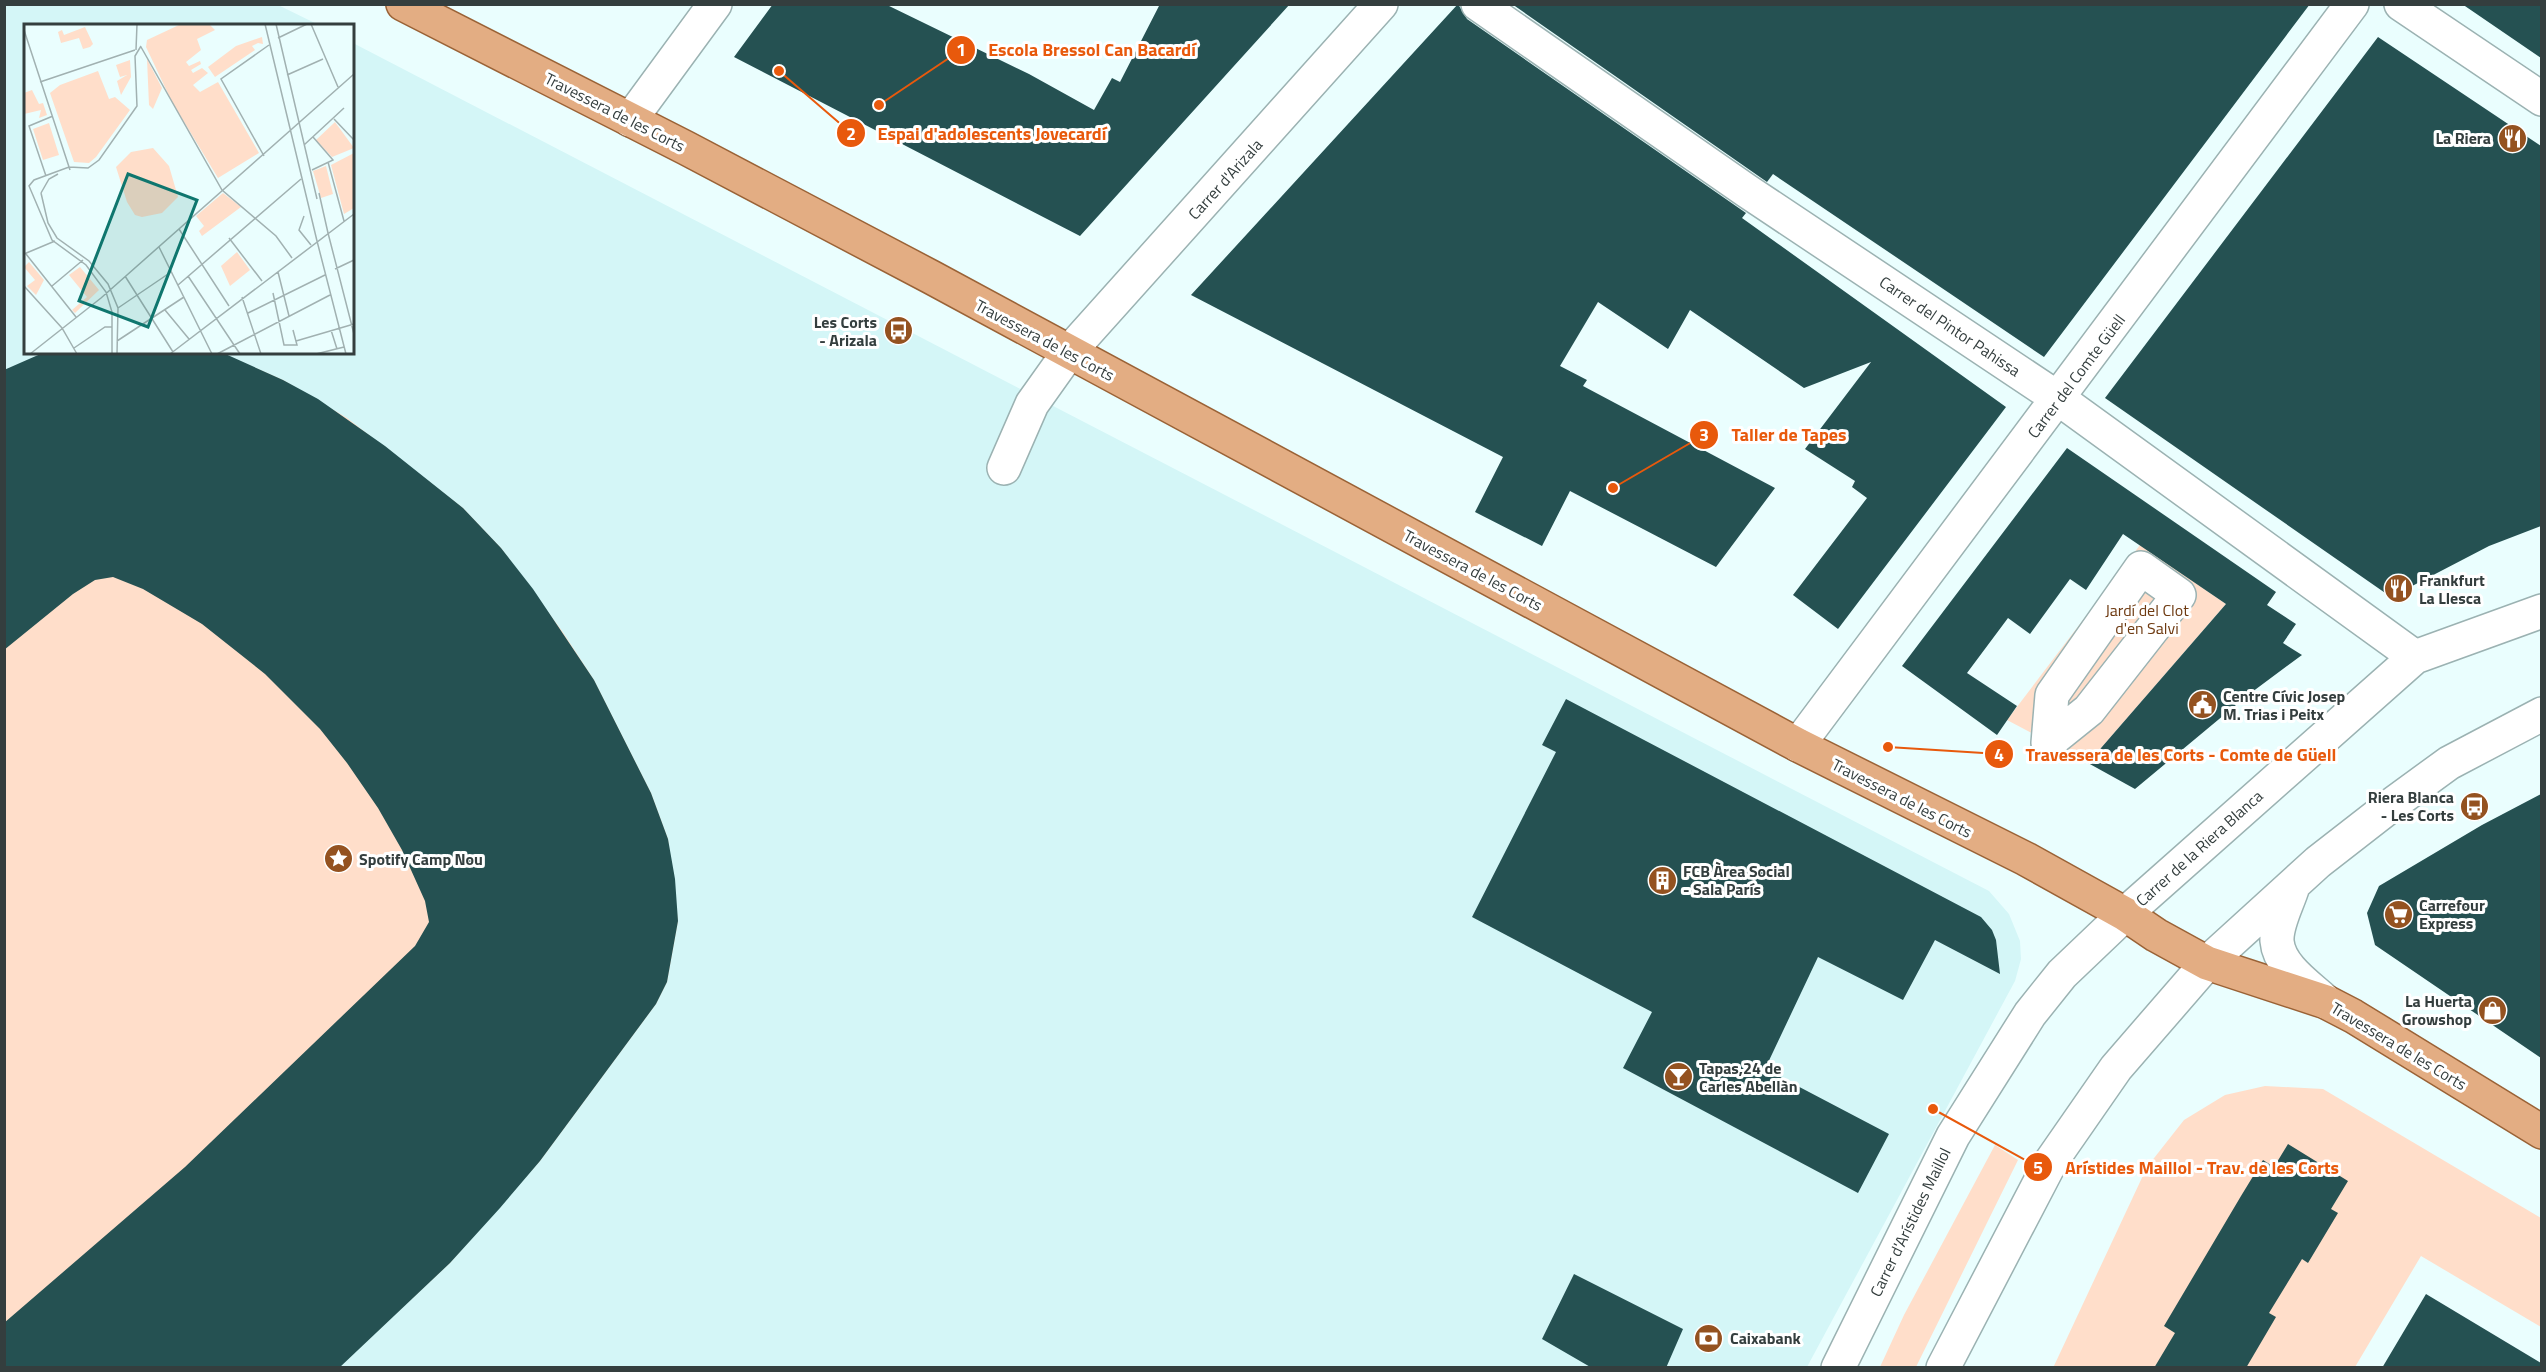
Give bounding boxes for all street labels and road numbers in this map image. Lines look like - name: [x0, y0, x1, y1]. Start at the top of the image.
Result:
- street label: Travessera de les Corts: [541, 66, 689, 158]
- street label: Carrer d'Arizala: [1182, 133, 1268, 225]
- street label: Carrer del Pintor Pahissa: [1875, 270, 2025, 382]
- street label: Travessera de les Corts: [971, 293, 1119, 387]
- street label: Carrer del Comte Güell: [2021, 309, 2131, 443]
- street label: Travessera de les Corts: [1399, 523, 1547, 617]
- street label: Travessera de les Corts: [1828, 752, 1976, 844]
- street label: Carrer de la Riera Blanca: [2130, 784, 2268, 912]
- street label: Travessera de les Corts: [2327, 996, 2471, 1096]
- street label: Carrer d'Arístides Maillol: [1863, 1143, 1957, 1301]

